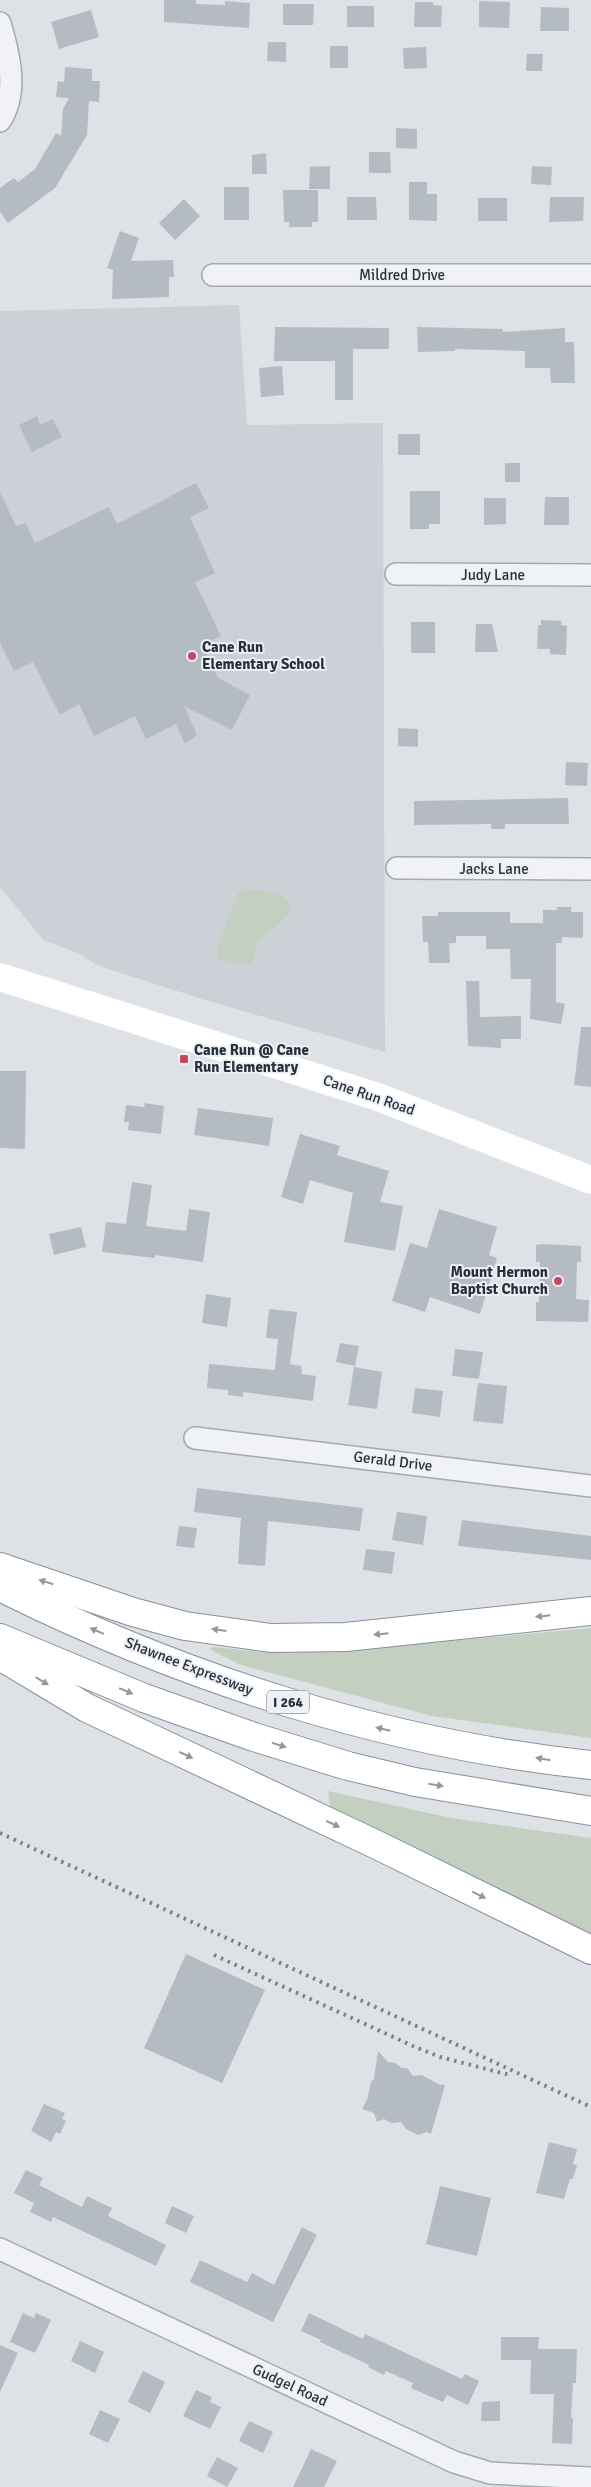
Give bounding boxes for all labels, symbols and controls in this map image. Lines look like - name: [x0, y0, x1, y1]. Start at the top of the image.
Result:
- street label: Mildred Drive: [359, 266, 445, 284]
- street label: Judy Lane: [461, 566, 525, 584]
- place label: Cane Run Elementary School: [202, 638, 325, 673]
- marker: Cane Run Elementary School: [186, 650, 198, 662]
- street label: Jacks Lane: [459, 860, 529, 878]
- place label: Cane Run @ Cane Run Elementary: [194, 1041, 309, 1076]
- marker: Cane Run @ Cane Run Elementary: [178, 1053, 190, 1065]
- street label: Cane Run Road: [321, 1071, 417, 1119]
- place label: Mount Hermon Baptist Church: [450, 1263, 548, 1298]
- marker: Mount Hermon Baptist Church: [552, 1275, 564, 1287]
- street label: Gerald Drive: [353, 1447, 433, 1475]
- one-way arrow: [39, 1577, 54, 1585]
- one-way arrow: [534, 1612, 550, 1620]
- one-way arrow: [90, 1626, 104, 1634]
- one-way arrow: [211, 1626, 227, 1634]
- one-way arrow: [373, 1630, 389, 1638]
- street label: Shawnee Expressway: [122, 1633, 256, 1699]
- one-way arrow: [35, 1676, 48, 1685]
- one-way arrow: [119, 1687, 133, 1695]
- road number: I 264: [267, 1690, 309, 1714]
- one-way arrow: [375, 1725, 391, 1733]
- one-way arrow: [271, 1741, 286, 1749]
- one-way arrow: [179, 1751, 193, 1759]
- one-way arrow: [534, 1755, 550, 1763]
- one-way arrow: [428, 1782, 444, 1790]
- one-way arrow: [326, 1820, 340, 1828]
- one-way arrow: [472, 1891, 487, 1899]
- street label: Gudgel Road: [249, 2360, 331, 2410]

